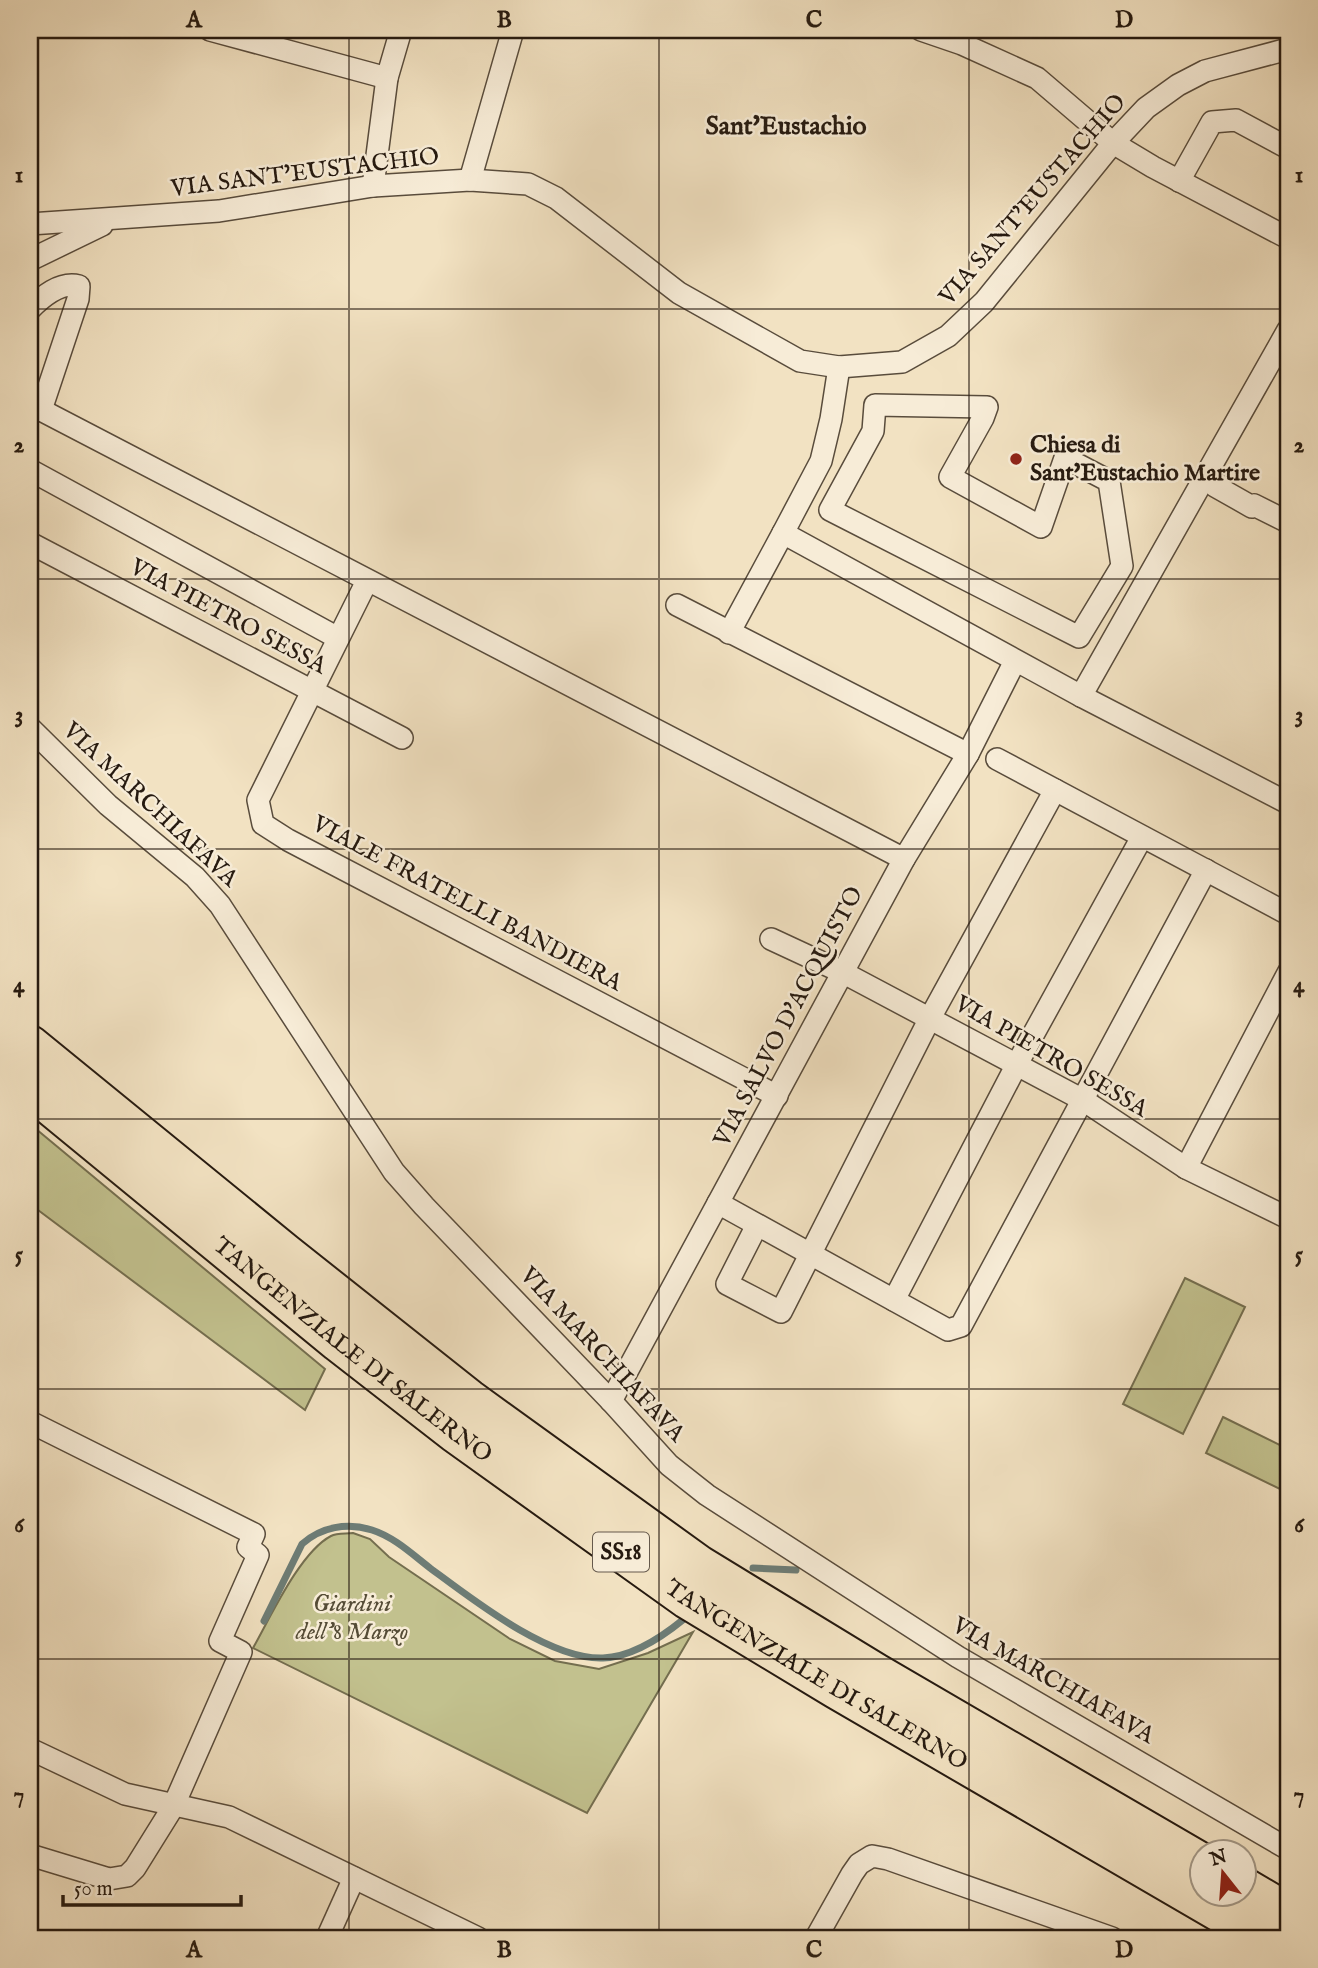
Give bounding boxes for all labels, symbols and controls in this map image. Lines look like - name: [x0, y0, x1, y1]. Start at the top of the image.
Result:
- text: A: [185, 6, 203, 35]
- text: B: [496, 6, 512, 35]
- text: C: [806, 6, 823, 35]
- text: D: [1115, 6, 1133, 35]
- street label: VIA SANT'EUSTACHIO: [932, 88, 1133, 313]
- district label: Sant'Eustachio: [705, 110, 867, 143]
- street label: VIA SANT'EUSTACHIO: [168, 141, 441, 205]
- text: 1: [15, 161, 23, 190]
- text: 1: [1295, 161, 1303, 190]
- place label: Chiesa di Sant'Eustachio Martire: [1030, 430, 1260, 489]
- text: 2: [14, 431, 25, 460]
- text: 2: [1294, 431, 1305, 460]
- marker: Chiesa di Sant'Eustachio Martire: [1008, 451, 1024, 467]
- street label: VIA PIETRO SESSA: [123, 552, 332, 682]
- text: 3: [15, 701, 23, 730]
- text: 3: [1295, 701, 1303, 730]
- street label: VIA MARCHIAFAVA: [55, 715, 245, 895]
- street label: VIALE FRATELLI BANDIERA: [306, 808, 628, 1000]
- street label: VIA SALVO D'ACQUISTO: [707, 881, 871, 1153]
- text: 4: [13, 971, 25, 1000]
- text: 4: [1293, 971, 1305, 1000]
- street label: VIA PIETRO SESSA: [948, 988, 1154, 1125]
- street label: TANGENZIALE DI SALERNO: [207, 1230, 498, 1470]
- text: 5: [15, 1241, 24, 1270]
- text: 5: [1295, 1241, 1304, 1270]
- street label: VIA MARCHIAFAVA: [512, 1260, 692, 1450]
- text: 6: [14, 1511, 25, 1540]
- text: 6: [1294, 1511, 1305, 1540]
- road number: SS18: [593, 1532, 649, 1572]
- street label: TANGENZIALE DI SALERNO: [659, 1572, 973, 1778]
- park label: Giardini dell'8 Marzo: [295, 1589, 408, 1648]
- street label: VIA MARCHIAFAVA: [945, 1610, 1161, 1752]
- text: 7: [14, 1781, 24, 1810]
- text: 7: [1294, 1781, 1304, 1810]
- north arrow: [1188, 1839, 1258, 1909]
- text: N: [1206, 1845, 1231, 1873]
- scale bar: [63, 1863, 242, 1907]
- text: 50 m: [74, 1876, 113, 1903]
- text: A: [185, 1936, 203, 1965]
- text: B: [496, 1936, 512, 1965]
- text: C: [806, 1936, 823, 1965]
- text: D: [1115, 1936, 1133, 1965]

